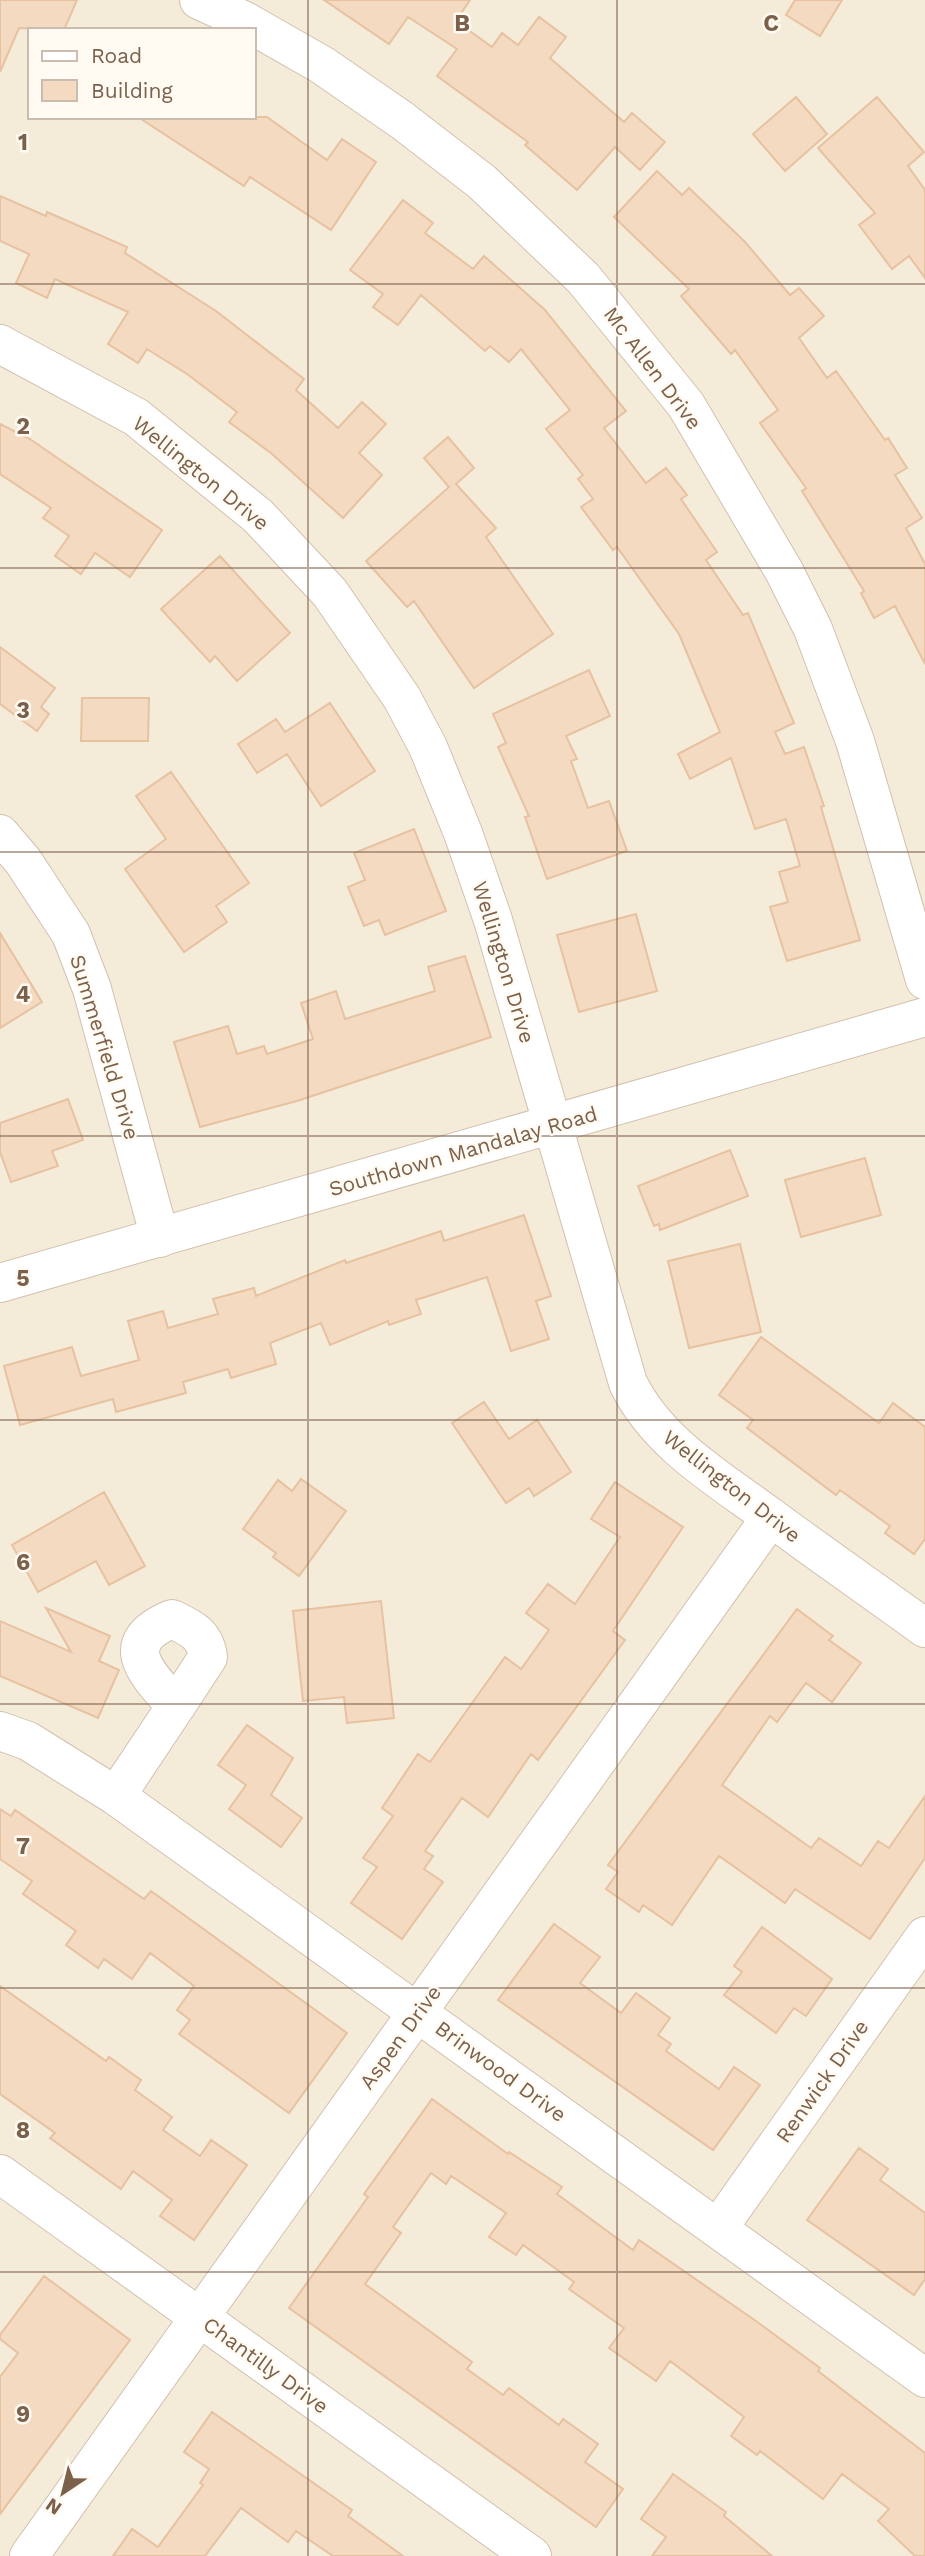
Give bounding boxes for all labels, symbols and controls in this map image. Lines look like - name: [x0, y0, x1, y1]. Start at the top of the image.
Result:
- text: B: [454, 10, 470, 37]
- text: C: [763, 10, 779, 37]
- legend: [28, 28, 256, 119]
- text: Road: [91, 43, 142, 68]
- text: Building: [91, 78, 173, 103]
- text: 1: [18, 129, 28, 156]
- street label: Mc Allen Drive: [599, 302, 707, 434]
- street label: Wellington Drive: [128, 410, 274, 536]
- text: 2: [16, 413, 30, 440]
- text: 3: [16, 697, 30, 724]
- street label: Wellington Drive: [467, 878, 541, 1046]
- street label: Summerfield Drive: [65, 952, 145, 1142]
- text: 4: [16, 981, 31, 1008]
- street label: Southdown Mandalay Road: [326, 1101, 600, 1201]
- text: 5: [16, 1265, 30, 1292]
- street label: Wellington Drive: [658, 1424, 806, 1548]
- text: 6: [16, 1549, 30, 1576]
- text: 7: [16, 1833, 30, 1860]
- street label: Aspen Drive: [354, 1980, 446, 2094]
- street label: Brinwood Drive: [431, 2015, 571, 2127]
- street label: Renwick Drive: [770, 2015, 874, 2147]
- text: 8: [16, 2117, 30, 2144]
- street label: Chantilly Drive: [199, 2311, 333, 2419]
- text: 9: [16, 2401, 30, 2428]
- north arrow: [28, 2458, 98, 2528]
- text: N: [41, 2493, 66, 2520]

